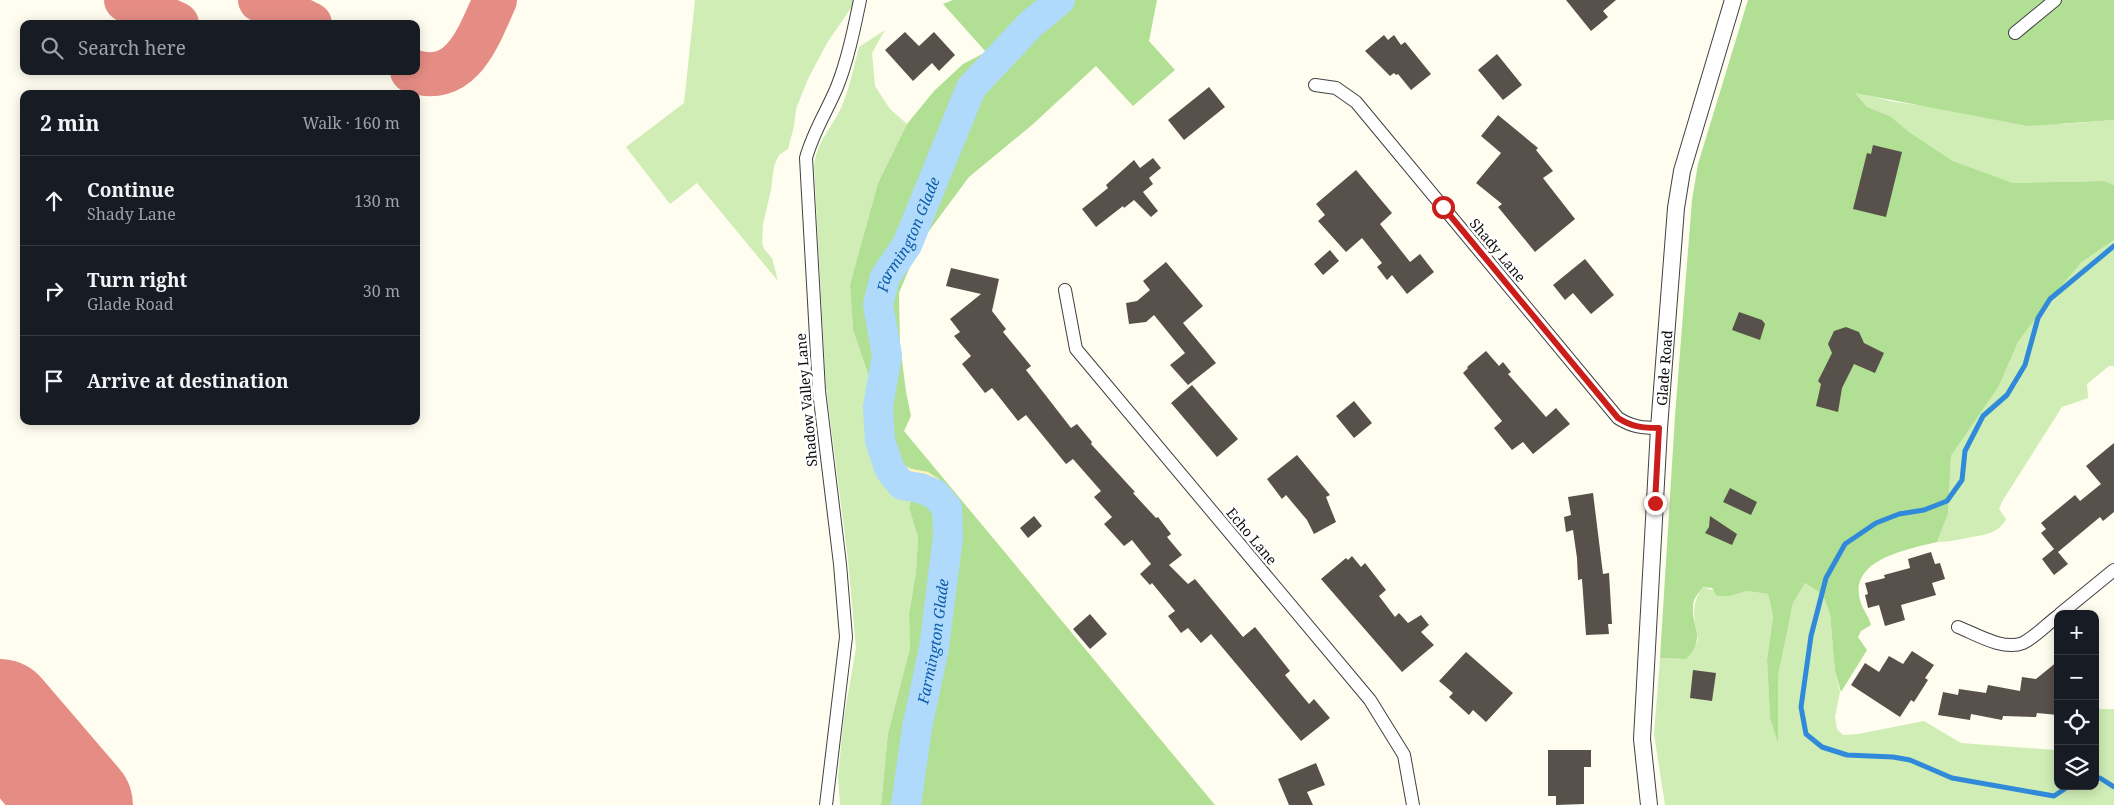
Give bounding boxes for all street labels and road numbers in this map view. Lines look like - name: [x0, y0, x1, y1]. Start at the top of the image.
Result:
- street label: Shady Lane: [1466, 214, 1530, 286]
- street label: Glade Road: [1651, 329, 1676, 407]
- street label: Shadow Valley Lane: [791, 332, 821, 468]
- street label: Echo Lane: [1222, 503, 1282, 569]

